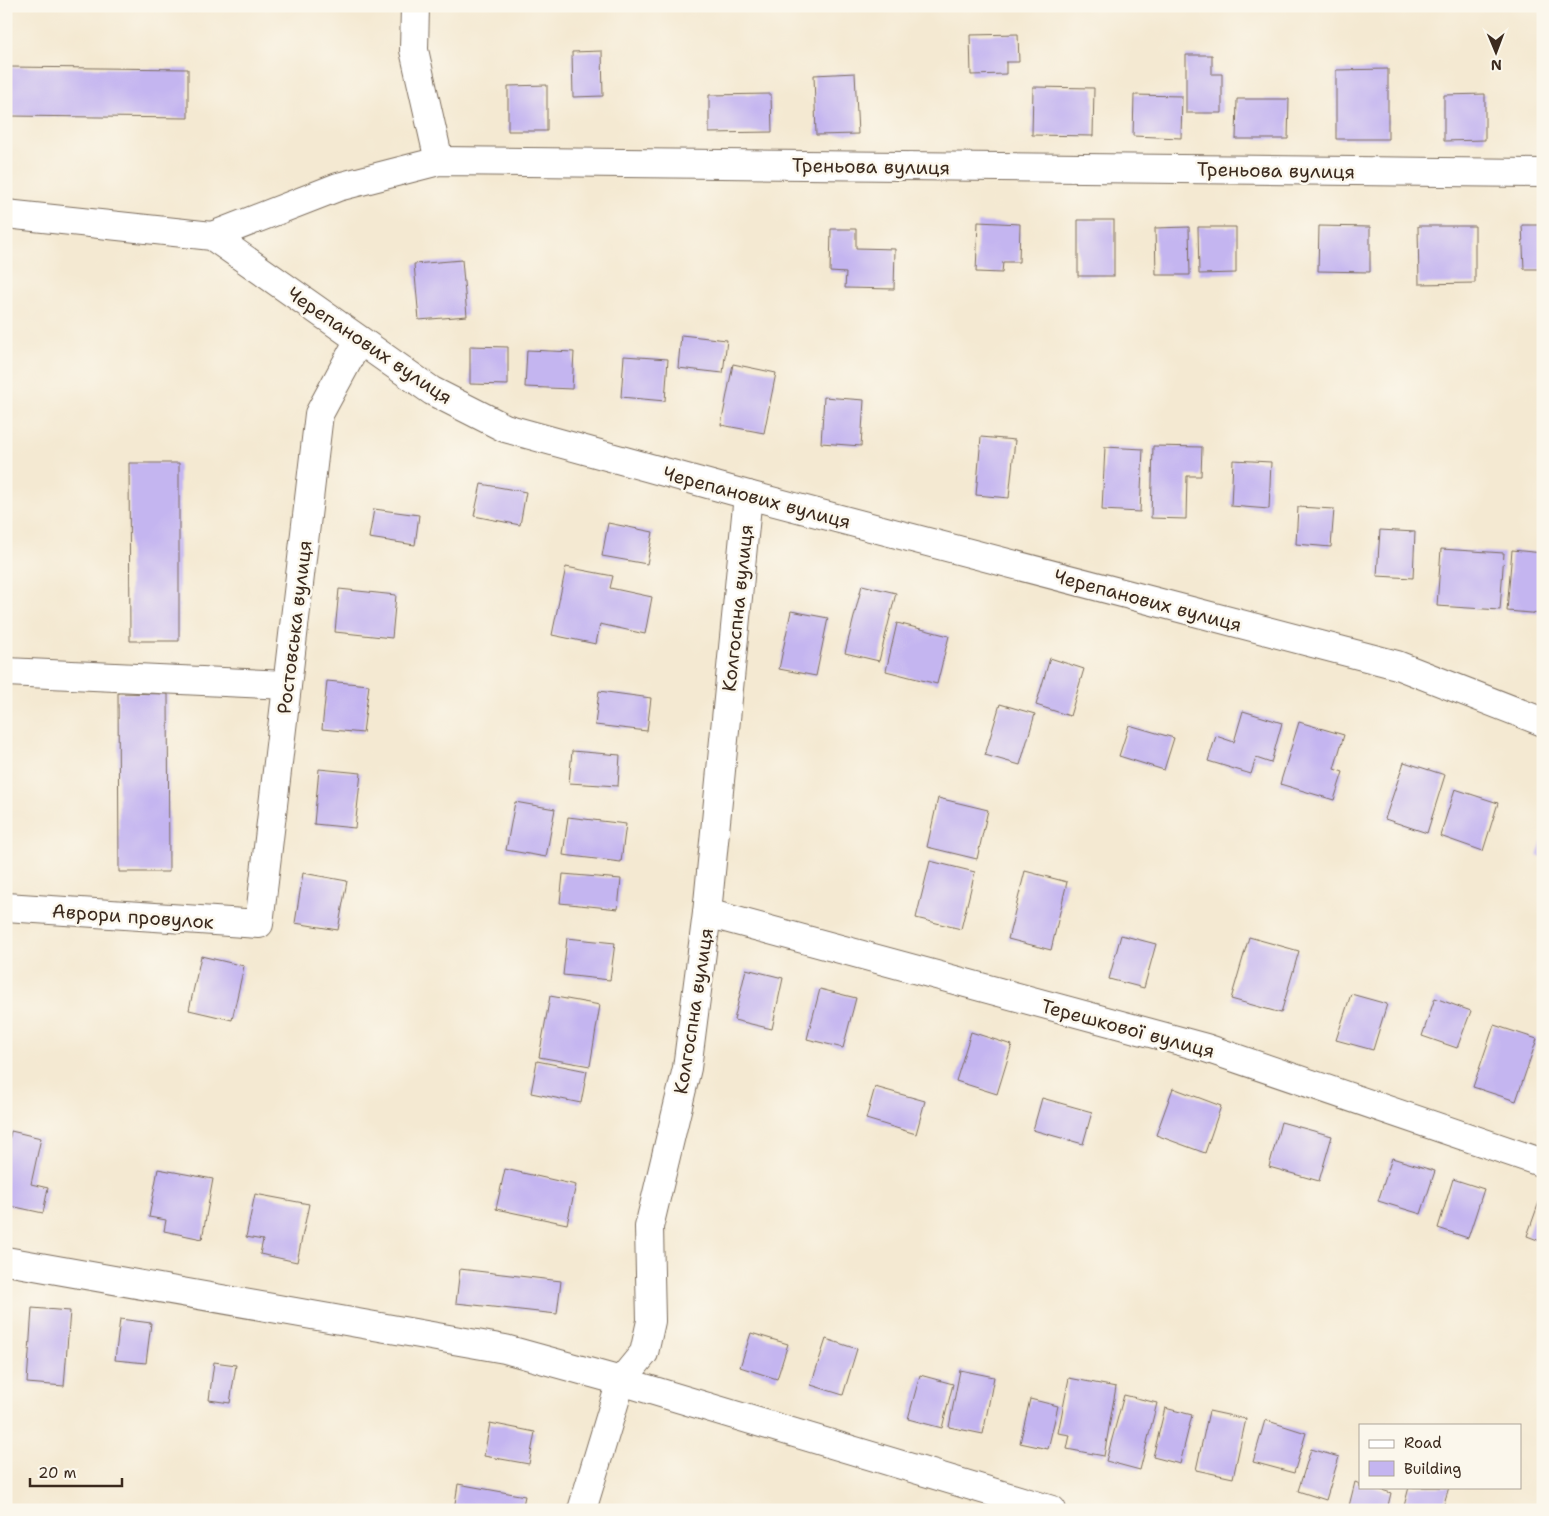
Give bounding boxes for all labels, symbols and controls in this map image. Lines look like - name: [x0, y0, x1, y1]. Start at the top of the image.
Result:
- north arrow: [1472, 28, 1522, 78]
- text: N: [1491, 56, 1502, 74]
- street label: Треньова вулиця: [792, 153, 950, 180]
- street label: Треньова вулиця: [1197, 157, 1355, 184]
- street label: Черепанових вулиця: [282, 281, 457, 410]
- street label: Черепанових вулиця: [660, 460, 854, 535]
- street label: Колгоспна вулиця: [716, 523, 759, 693]
- street label: Ростовська вулиця: [271, 539, 318, 715]
- street label: Черепанових вулиця: [1051, 563, 1245, 638]
- street label: Аврори провулок: [51, 898, 215, 935]
- street label: Колгоспна вулиця: [668, 926, 719, 1096]
- street label: Терешкової вулиця: [1038, 993, 1217, 1064]
- legend: [1359, 1424, 1522, 1488]
- text: Road: [1404, 1433, 1442, 1453]
- scale bar: [30, 1456, 122, 1488]
- text: Building: [1404, 1459, 1461, 1479]
- text: 20 m: [38, 1463, 77, 1483]

